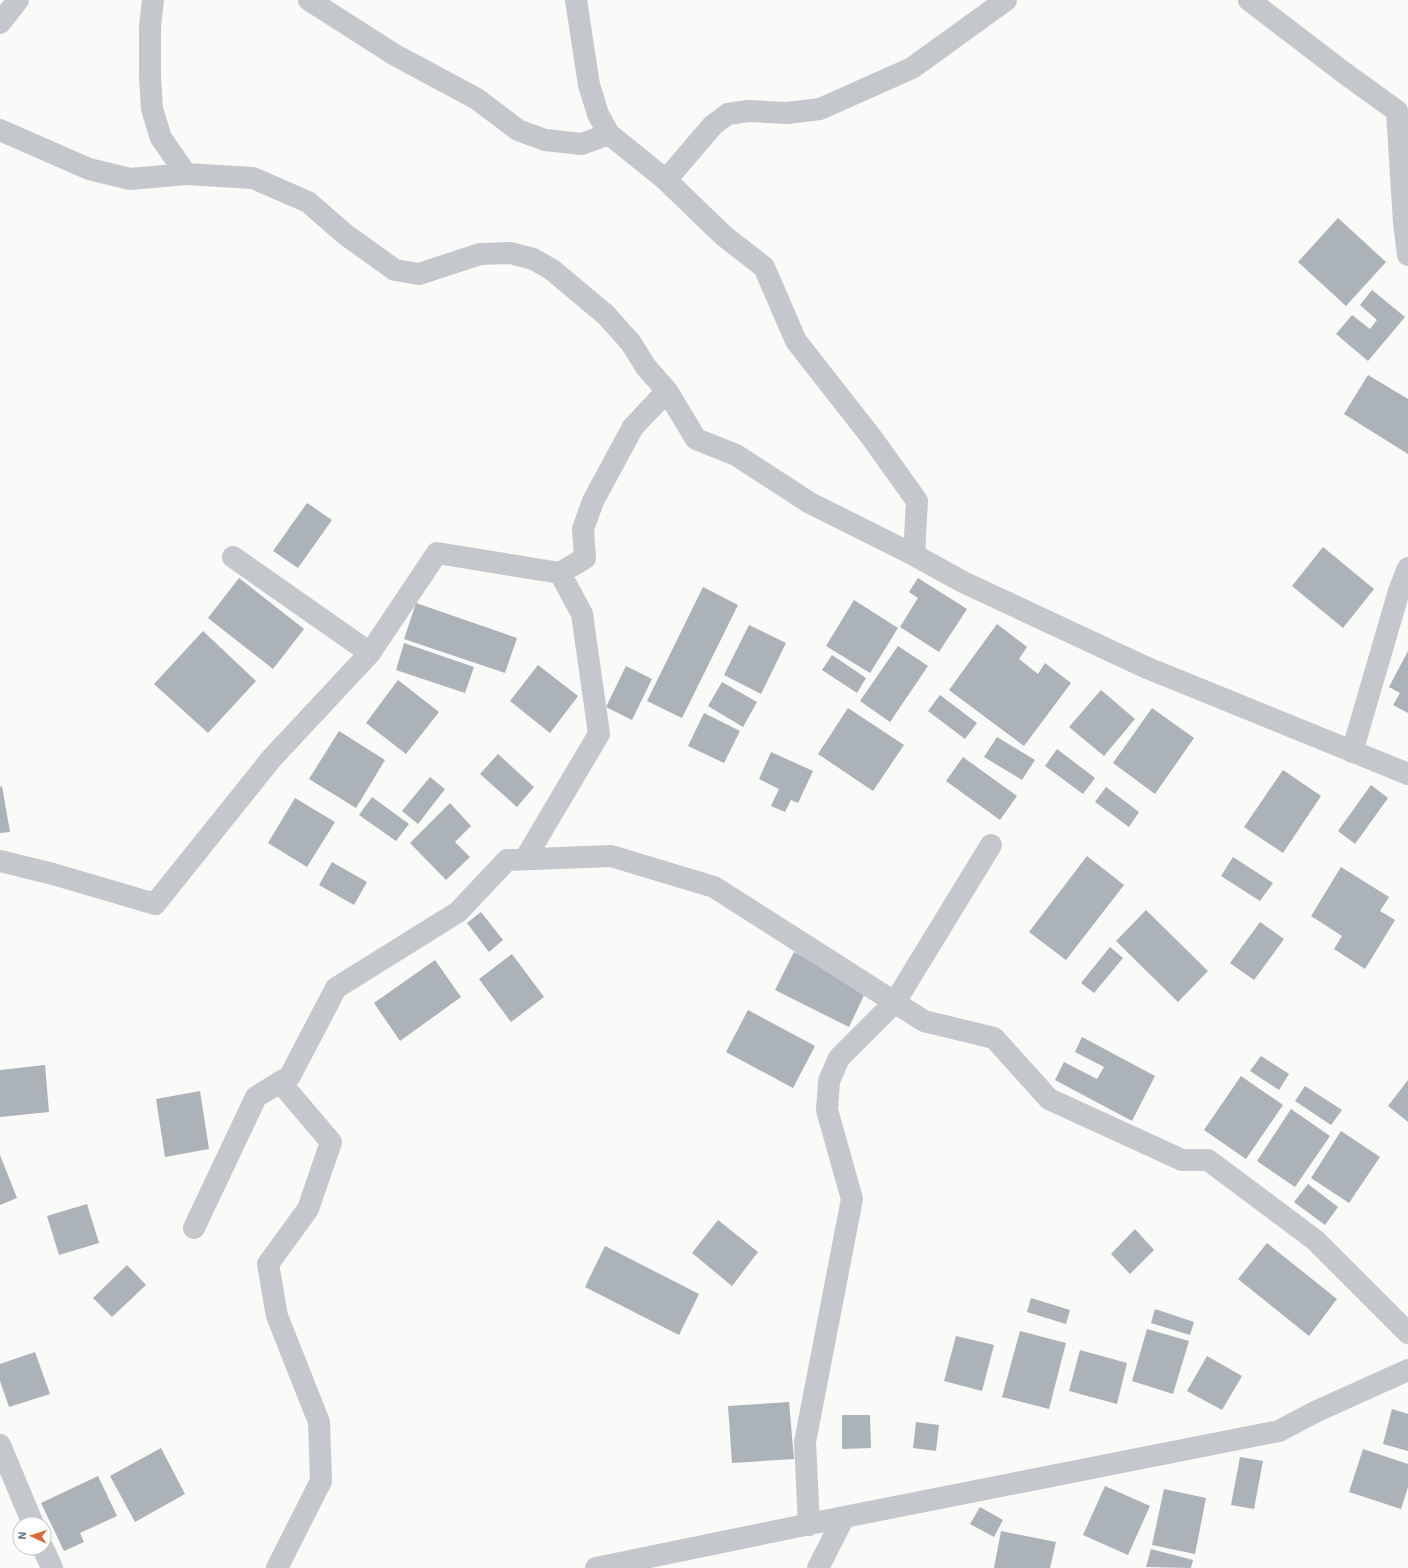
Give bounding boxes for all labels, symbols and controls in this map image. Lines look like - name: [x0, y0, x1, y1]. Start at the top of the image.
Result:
- north arrow: [12, 1516, 52, 1556]
- text: N: [15, 1531, 29, 1540]

